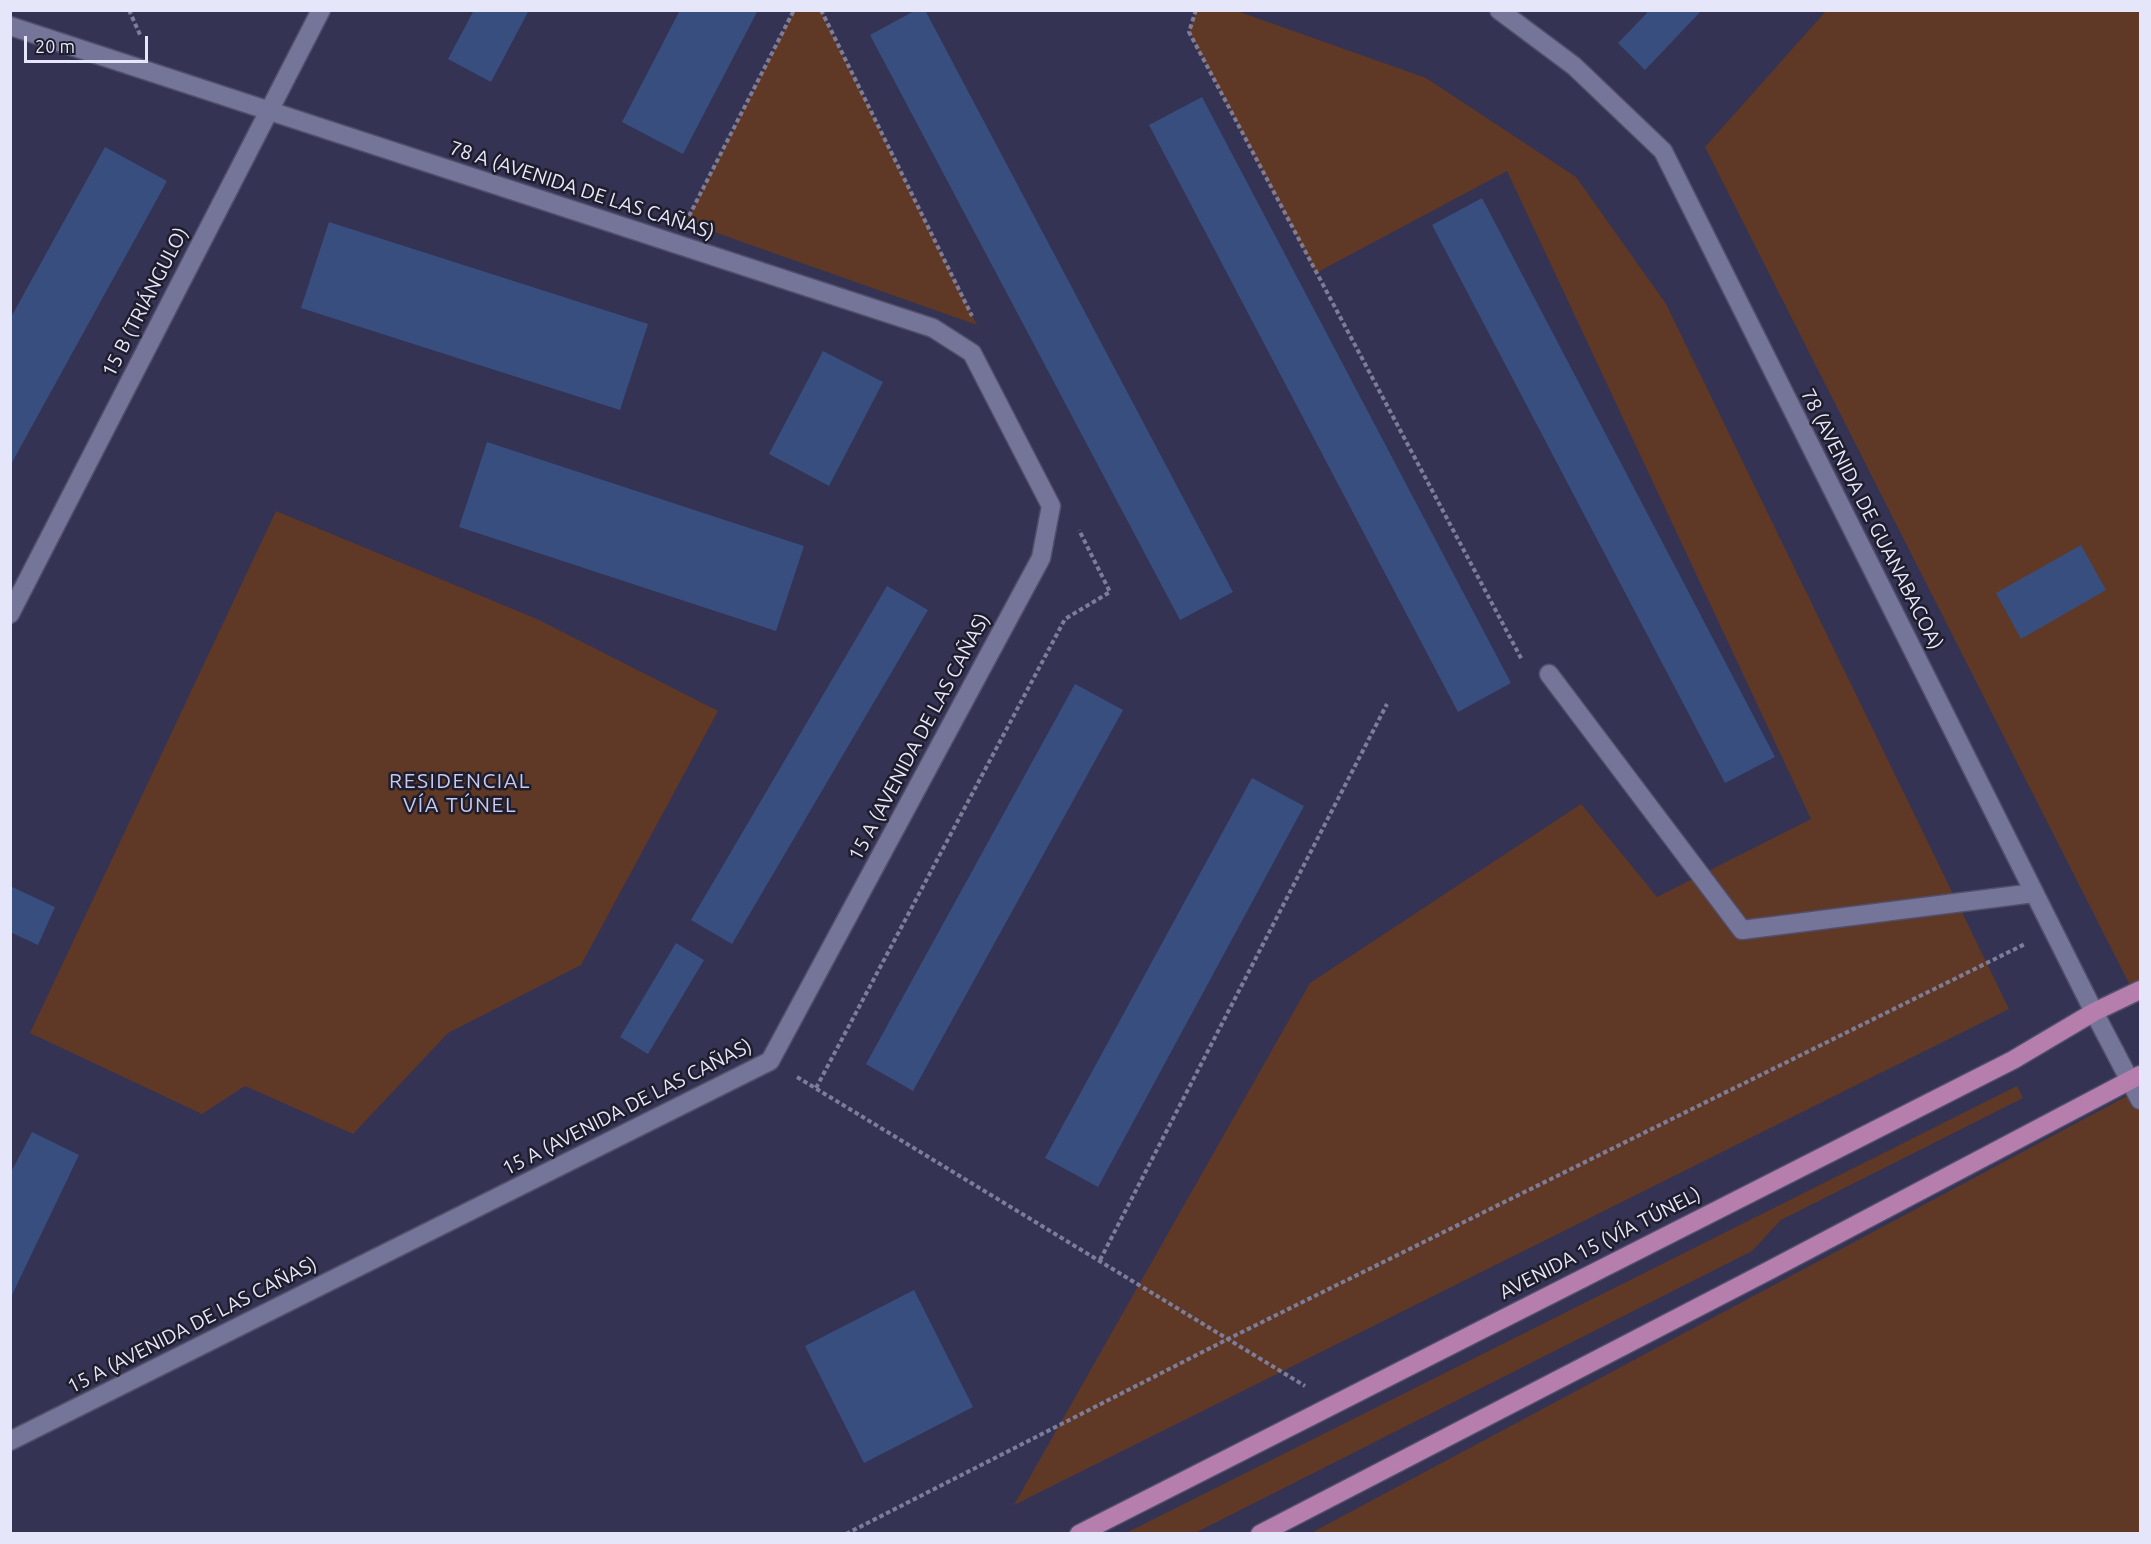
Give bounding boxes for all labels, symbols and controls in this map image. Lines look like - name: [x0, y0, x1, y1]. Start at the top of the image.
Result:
- scale bar: [27, 24, 152, 62]
- text: 20 m: [35, 36, 75, 56]
- street label: 78 A (AVENIDA DE LAS CAÑAS): [447, 136, 717, 244]
- street label: 15 B (TRIÁNGULO): [97, 223, 193, 381]
- street label: 78 (AVENIDA DE GUANABACOA): [1796, 385, 1948, 653]
- street label: 15 A (AVENIDA DE LAS CAÑAS): [843, 609, 995, 865]
- district label: RESIDENCIAL VÍA TÚNEL: [389, 768, 531, 818]
- street label: 15 A (AVENIDA DE LAS CAÑAS): [498, 1033, 756, 1181]
- street label: AVENIDA 15 (VÍA TÚNEL): [1495, 1182, 1705, 1304]
- street label: 15 A (AVENIDA DE LAS CAÑAS): [63, 1251, 321, 1399]

